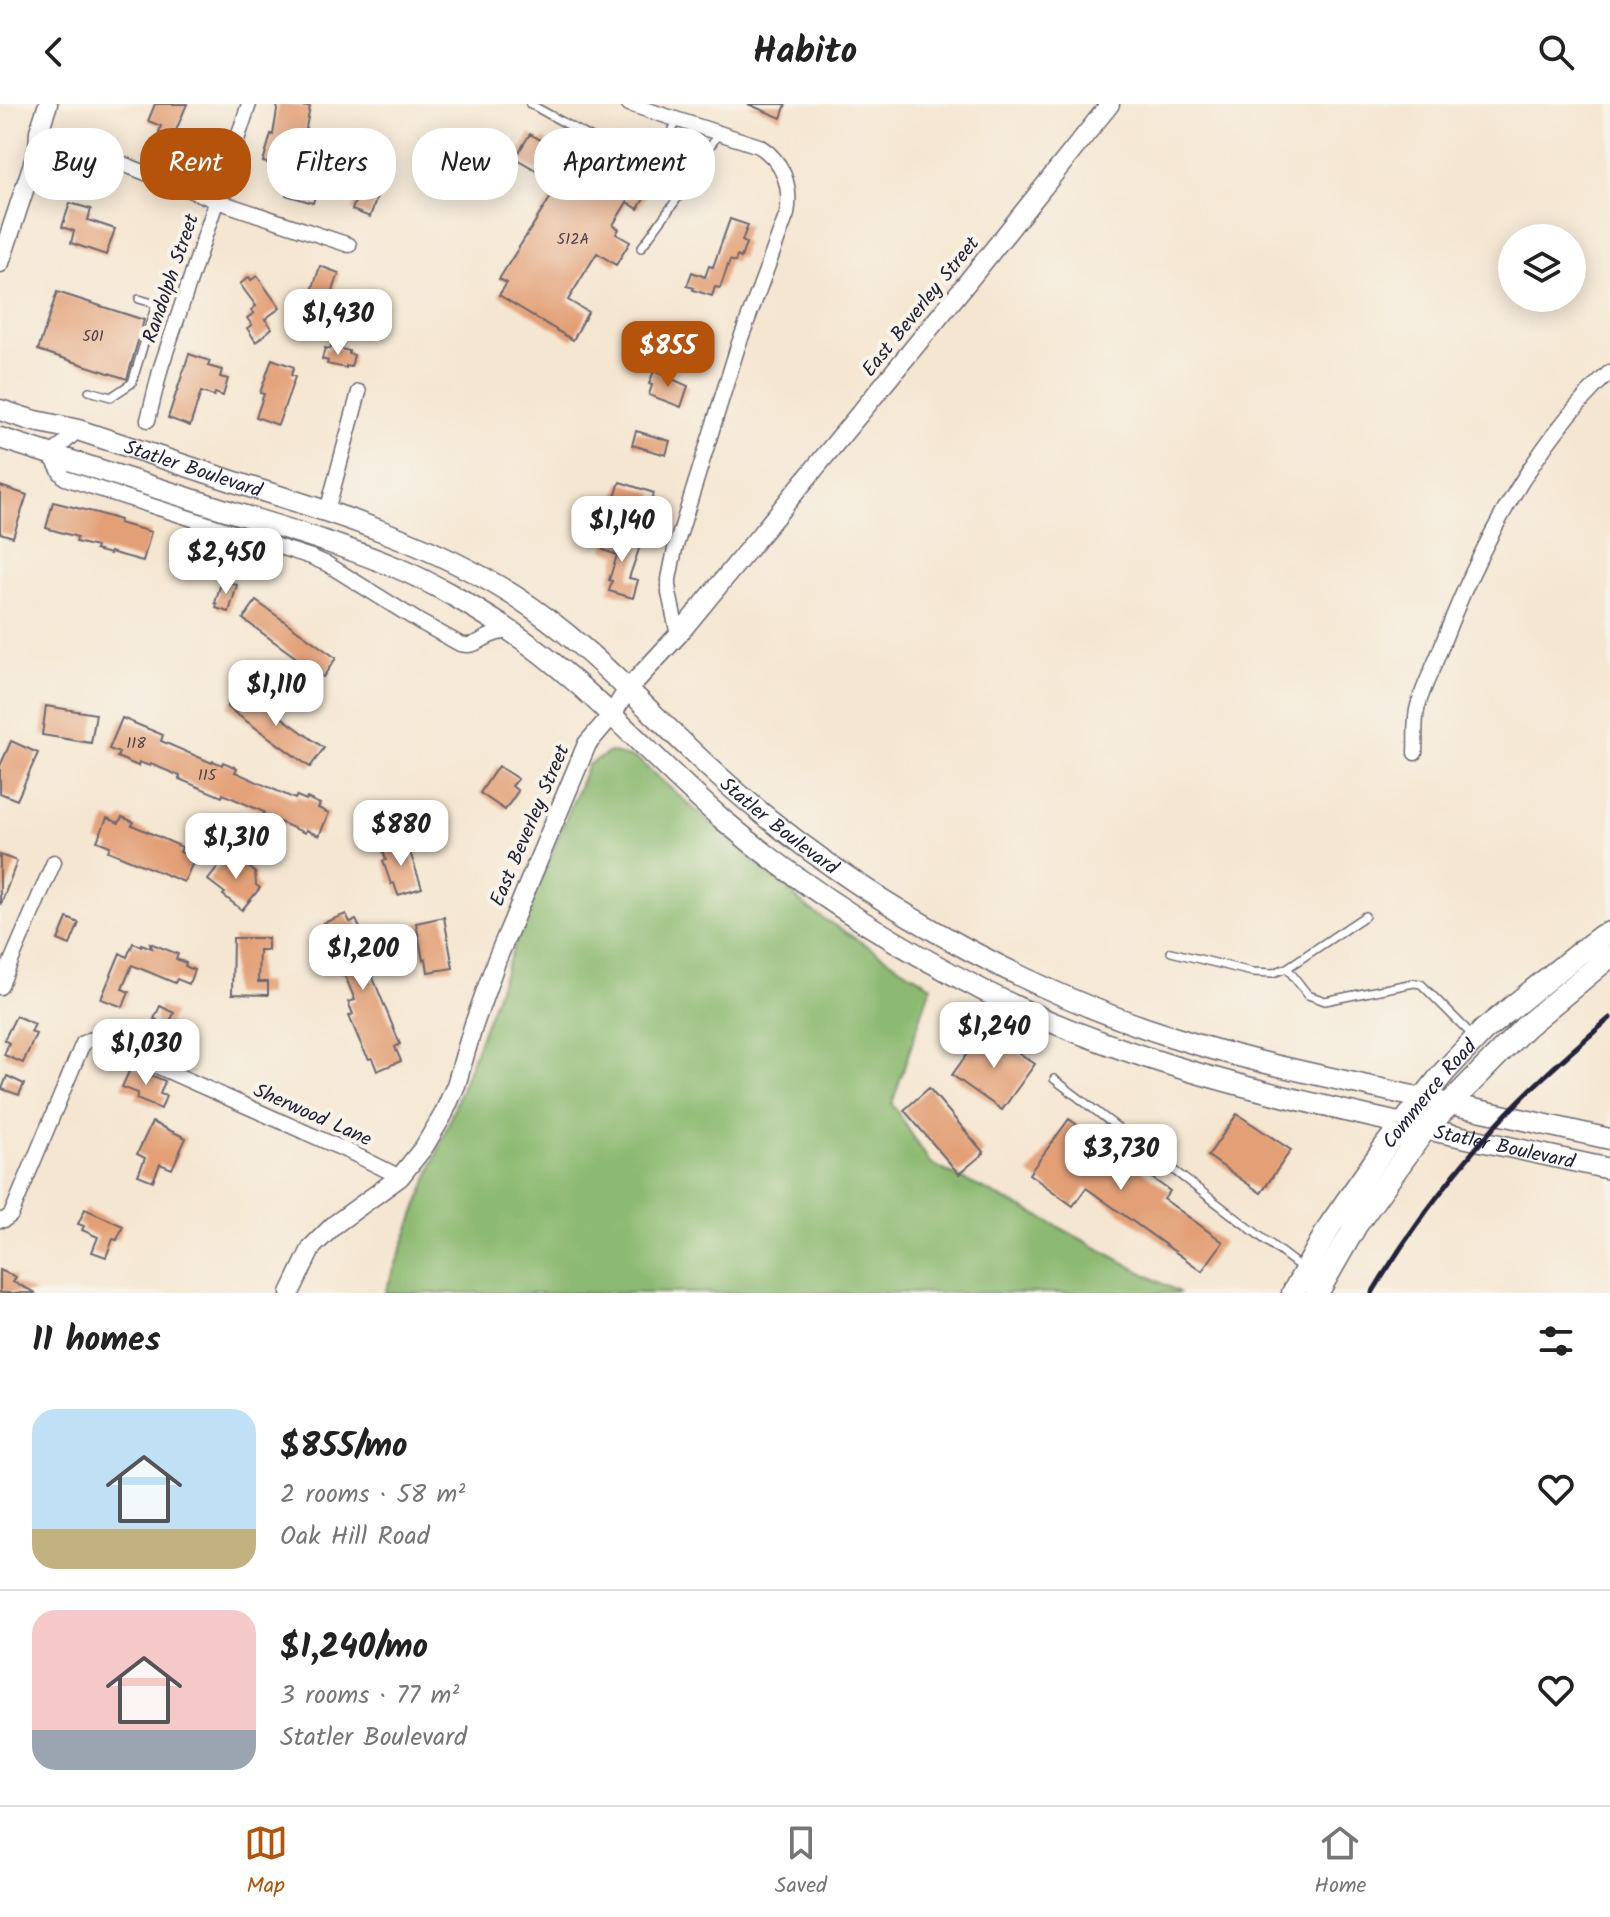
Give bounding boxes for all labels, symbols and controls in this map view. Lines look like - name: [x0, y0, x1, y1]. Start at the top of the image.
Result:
- text: Habito: [753, 24, 857, 81]
- icon: back: [32, 30, 76, 74]
- icon: search: [1534, 30, 1578, 74]
- chip: Buy: [24, 128, 124, 200]
- chip: Rent: [140, 128, 251, 200]
- chip: Filters: [267, 128, 396, 200]
- chip: New: [412, 128, 518, 200]
- chip: Apartment: [534, 128, 715, 200]
- street label: Randolph Street: [135, 210, 209, 348]
- map controls: [1498, 224, 1586, 312]
- button: layers: [1498, 224, 1586, 312]
- house number: 512A: [557, 227, 590, 252]
- street label: East Beverley Street: [855, 230, 989, 385]
- pin: $1,430: [273, 289, 403, 357]
- text: $1,430: [302, 294, 374, 336]
- pin: $855: [621, 321, 715, 389]
- house number: 501: [82, 324, 104, 349]
- text: $855: [639, 326, 697, 368]
- street label: Statler Boulevard: [119, 432, 267, 508]
- pin: $1,140: [557, 496, 687, 564]
- text: $1,140: [589, 501, 655, 543]
- pin: $2,450: [161, 528, 291, 596]
- text: $2,450: [187, 533, 265, 575]
- pin: $1,110: [211, 660, 341, 728]
- text: $1,110: [246, 665, 306, 707]
- house number: 118: [126, 731, 146, 756]
- street label: East Beverley Street: [482, 740, 580, 912]
- house number: 115: [198, 763, 218, 788]
- street label: Statler Boulevard: [712, 770, 845, 885]
- pin: $880: [354, 800, 448, 868]
- text: $880: [371, 805, 431, 847]
- pin: $1,310: [171, 813, 301, 881]
- text: $1,310: [203, 818, 269, 860]
- pin: $1,200: [298, 924, 428, 992]
- text: $1,200: [327, 929, 399, 971]
- pin: $1,240: [929, 1002, 1059, 1070]
- text: $1,240: [958, 1007, 1030, 1049]
- pin: $1,030: [81, 1019, 211, 1087]
- text: $1,030: [111, 1024, 181, 1066]
- street label: Commerce Road: [1375, 1032, 1486, 1157]
- street label: Sherwood Lane: [248, 1075, 376, 1156]
- street label: Statler Boulevard: [1430, 1117, 1579, 1179]
- pin: $3,730: [1056, 1124, 1186, 1192]
- text: $3,730: [1083, 1129, 1159, 1171]
- text: 11 homes: [32, 1314, 161, 1368]
- icon: filters: [1534, 1319, 1578, 1363]
- text: $855/mo: [280, 1420, 408, 1474]
- icon: home: [96, 1441, 192, 1537]
- icon: heart: [1534, 1467, 1578, 1511]
- text: 2 rooms · 58 m²: [280, 1474, 465, 1516]
- text: Oak Hill Road: [280, 1516, 430, 1558]
- text: $1,240/mo: [280, 1621, 428, 1675]
- icon: home: [96, 1642, 192, 1738]
- icon: heart: [1534, 1668, 1578, 1712]
- text: 3 rooms · 77 m²: [280, 1675, 459, 1717]
- text: Statler Boulevard: [280, 1717, 467, 1759]
- tab: Map: [244, 1821, 288, 1904]
- tab: Saved: [775, 1821, 827, 1904]
- tab: Home: [1314, 1821, 1366, 1904]

